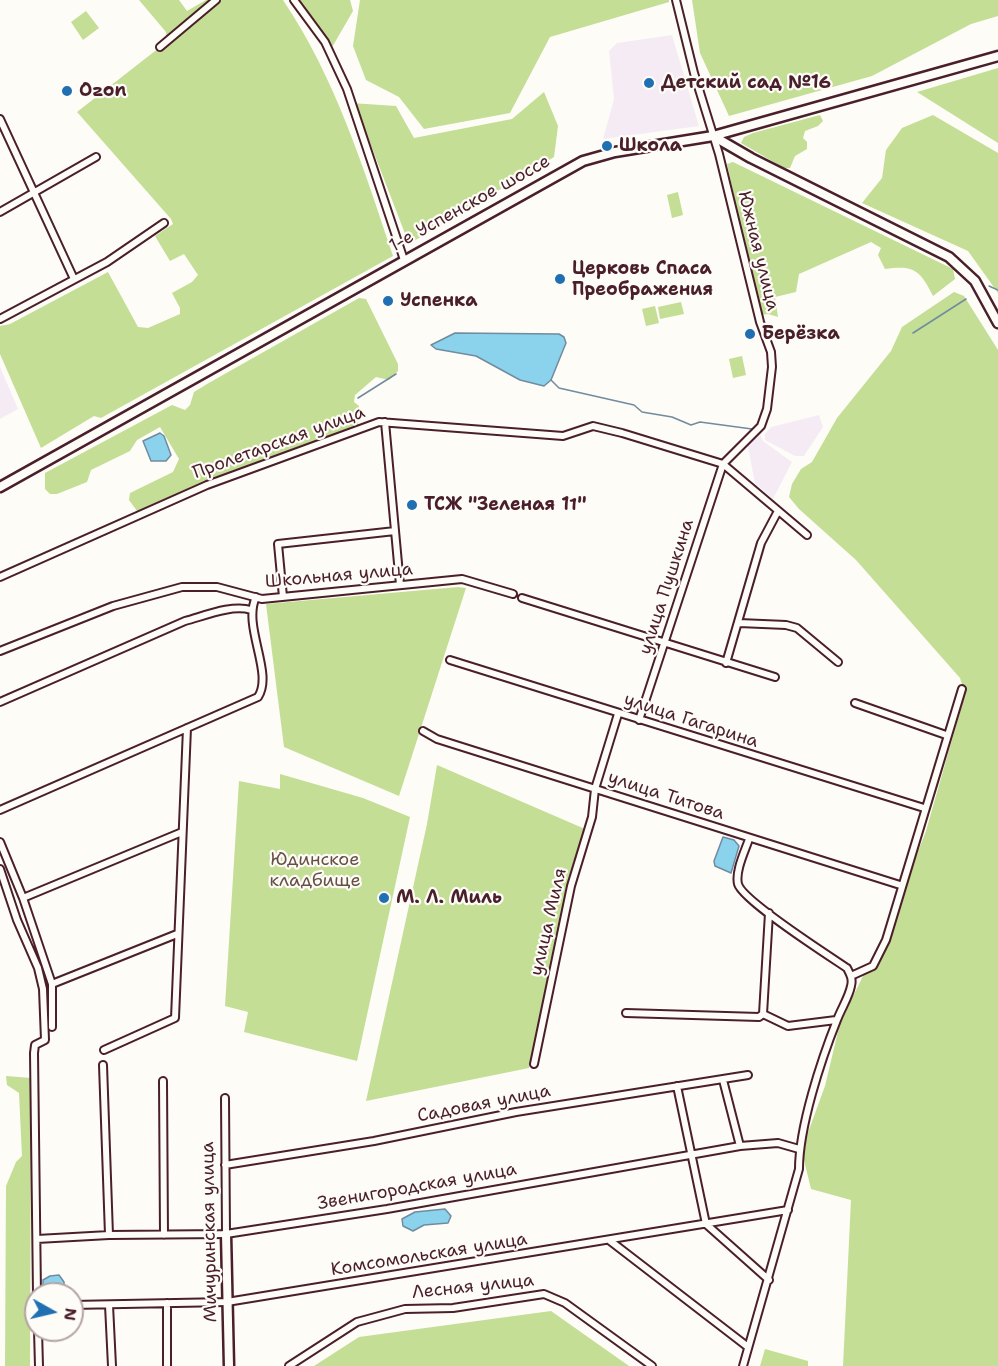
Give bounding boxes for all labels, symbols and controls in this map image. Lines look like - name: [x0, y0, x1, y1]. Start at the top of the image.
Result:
- place label: Детский сад №16: [661, 72, 831, 94]
- marker: Детский сад №16: [642, 76, 656, 90]
- place label: Ozon: [79, 80, 126, 102]
- marker: Ozon: [60, 84, 74, 98]
- place label: Школа: [619, 135, 682, 157]
- marker: Школа: [600, 139, 614, 153]
- street label: 1-е Успенское шоссе: [386, 151, 554, 257]
- street label: Южная улица: [733, 189, 783, 313]
- place label: Церковь Спаса Преображения: [572, 258, 713, 300]
- marker: Церковь Спаса Преображения: [553, 272, 567, 286]
- place label: Успенка: [400, 290, 478, 312]
- marker: Успенка: [381, 294, 395, 308]
- place label: Берёзка: [762, 323, 840, 345]
- marker: Берёзка: [743, 327, 757, 341]
- street label: Пролетарская улица: [190, 402, 368, 484]
- place label: ТСЖ "Зеленая 11": [424, 494, 587, 516]
- marker: ТСЖ "Зеленая 11": [405, 498, 419, 512]
- street label: улица Пушкина: [635, 516, 699, 658]
- street label: Школьная улица: [264, 559, 414, 593]
- street label: улица Гагарина: [621, 689, 761, 753]
- street label: улица Титова: [605, 767, 727, 825]
- park label: Юдинское кладбище: [269, 849, 361, 892]
- street label: улица Миля: [526, 866, 572, 978]
- place label: М. Л. Миль: [396, 887, 502, 909]
- marker: М. Л. Миль: [377, 891, 391, 905]
- street label: Садовая улица: [416, 1080, 552, 1128]
- street label: Мичуринская улица: [198, 1141, 222, 1323]
- street label: Звенигородская улица: [316, 1159, 518, 1215]
- street label: Комсомольская улица: [329, 1229, 529, 1281]
- street label: Лесная улица: [411, 1270, 535, 1304]
- north arrow: [24, 1282, 84, 1342]
- text: N: [59, 1307, 82, 1322]

